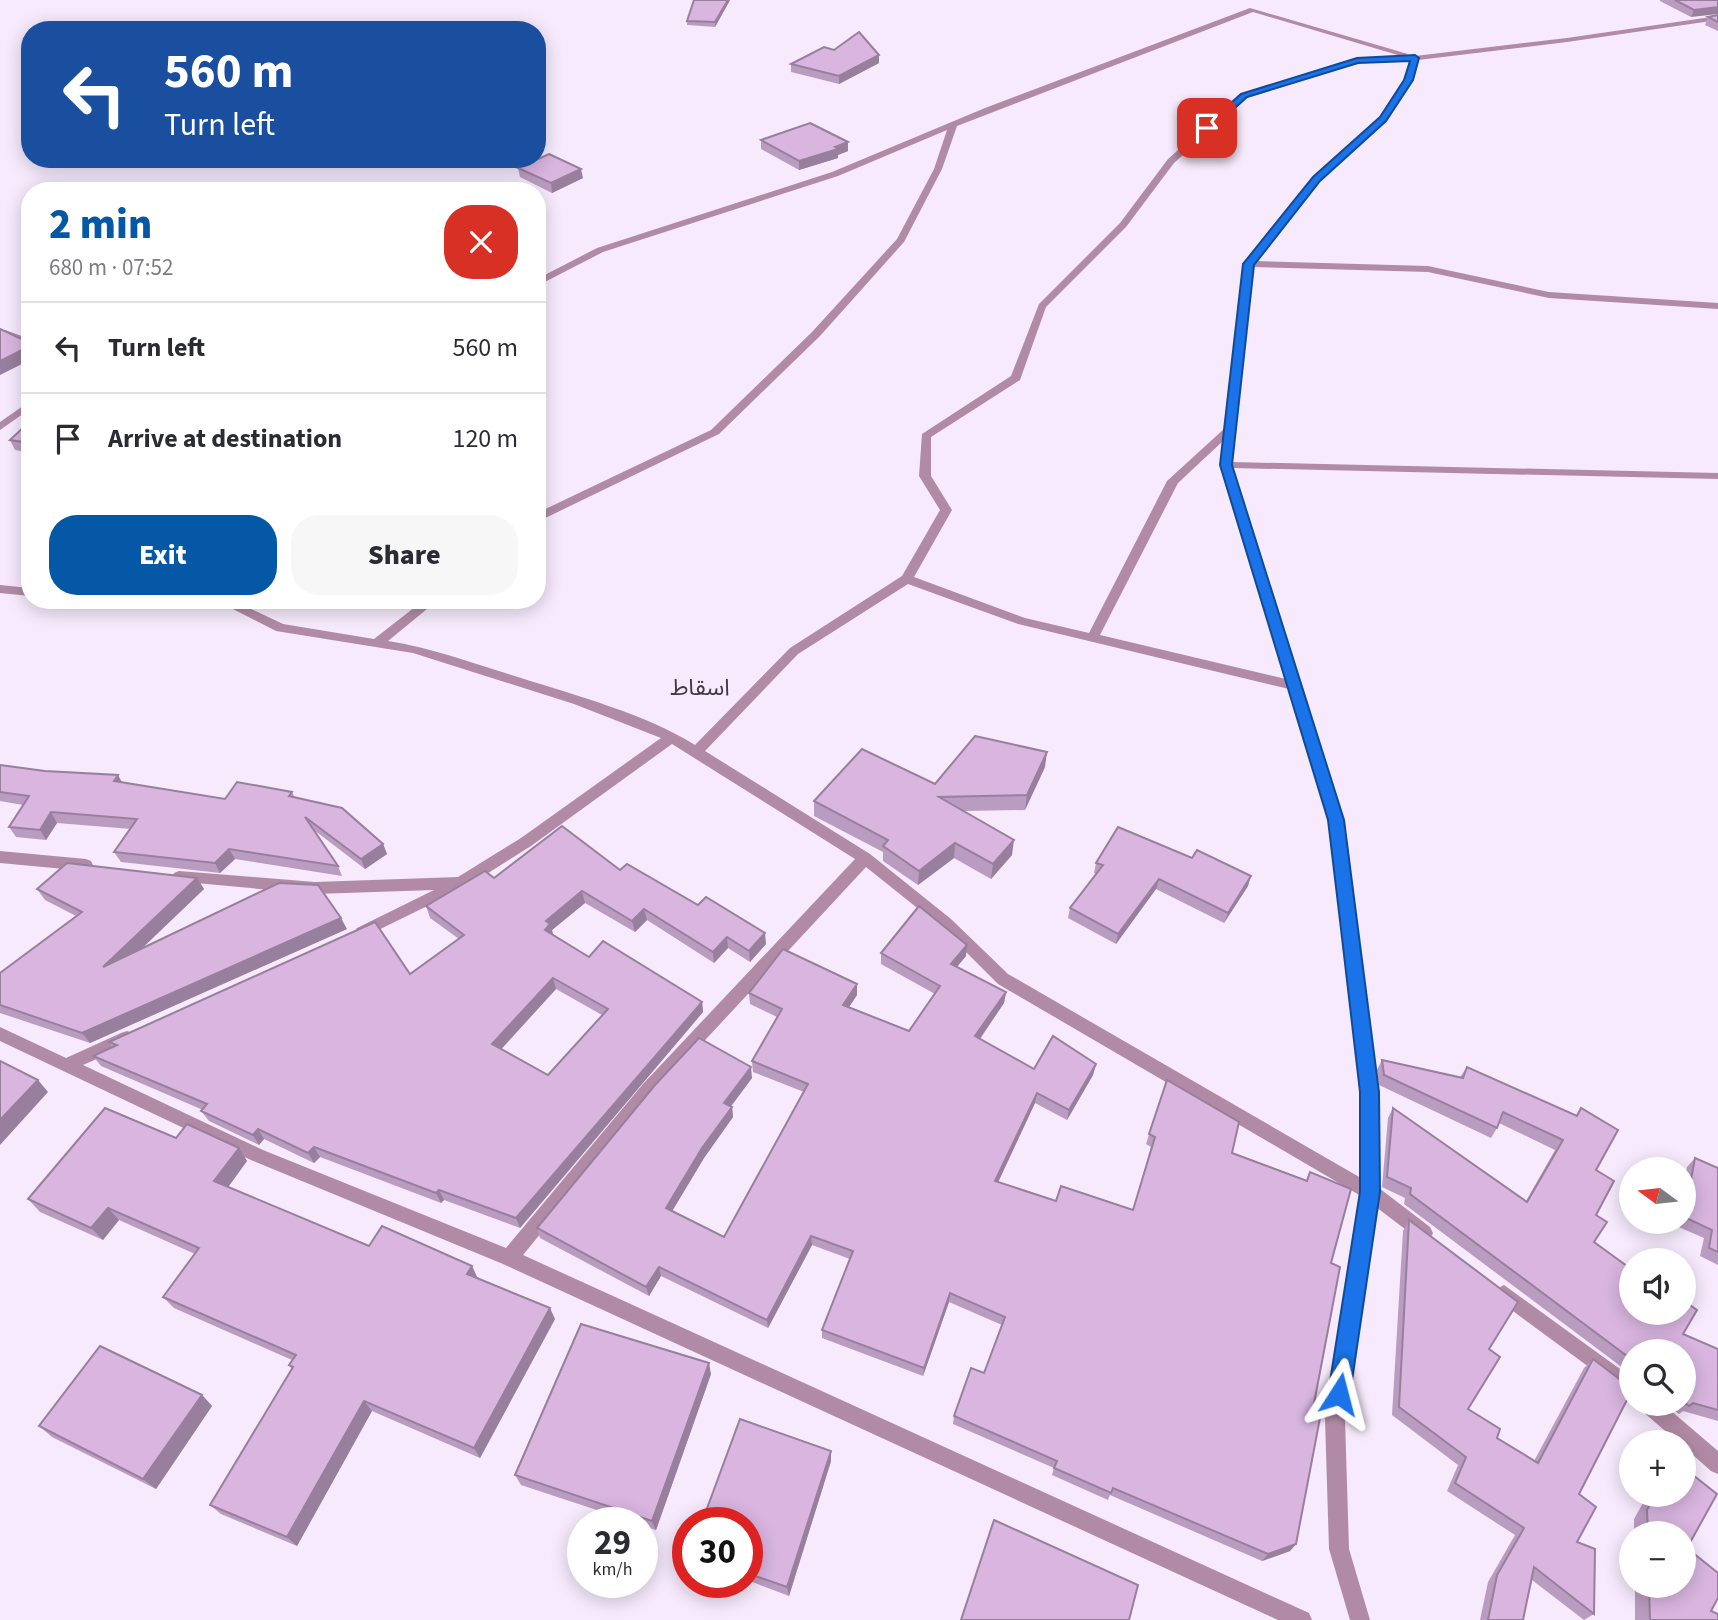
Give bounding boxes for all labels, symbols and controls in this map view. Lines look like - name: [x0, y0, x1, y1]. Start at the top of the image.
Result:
- text: 560 m: [164, 37, 293, 107]
- icon: left: [49, 49, 140, 140]
- pin: [1177, 98, 1237, 158]
- text: Turn left: [164, 102, 275, 148]
- icon: arrive: [1188, 109, 1226, 147]
- text: 2 min: [49, 195, 152, 255]
- button: close: [444, 205, 518, 279]
- text: 680 m · 07:52: [49, 251, 173, 284]
- icon: left: [49, 329, 87, 367]
- text: Turn left: [108, 329, 205, 366]
- text: 560 m: [452, 329, 518, 366]
- icon: arrive: [49, 420, 87, 458]
- text: Arrive at destination: [108, 420, 342, 457]
- text: 120 m: [452, 420, 518, 457]
- button: Exit: [49, 515, 277, 595]
- button: Share: [291, 515, 518, 595]
- district label: اسقاط: [670, 671, 730, 704]
- north arrow: [1619, 1157, 1696, 1234]
- map controls: [1619, 1157, 1696, 1598]
- button: sound: [1619, 1248, 1696, 1325]
- button: search: [1619, 1339, 1696, 1416]
- position arrow: [1302, 1357, 1376, 1431]
- button: +: [1619, 1430, 1696, 1507]
- speed limit sign: 30: [672, 1507, 763, 1598]
- text: 29: [594, 1518, 631, 1568]
- button: −: [1619, 1521, 1696, 1598]
- text: km/h: [593, 1557, 632, 1582]

